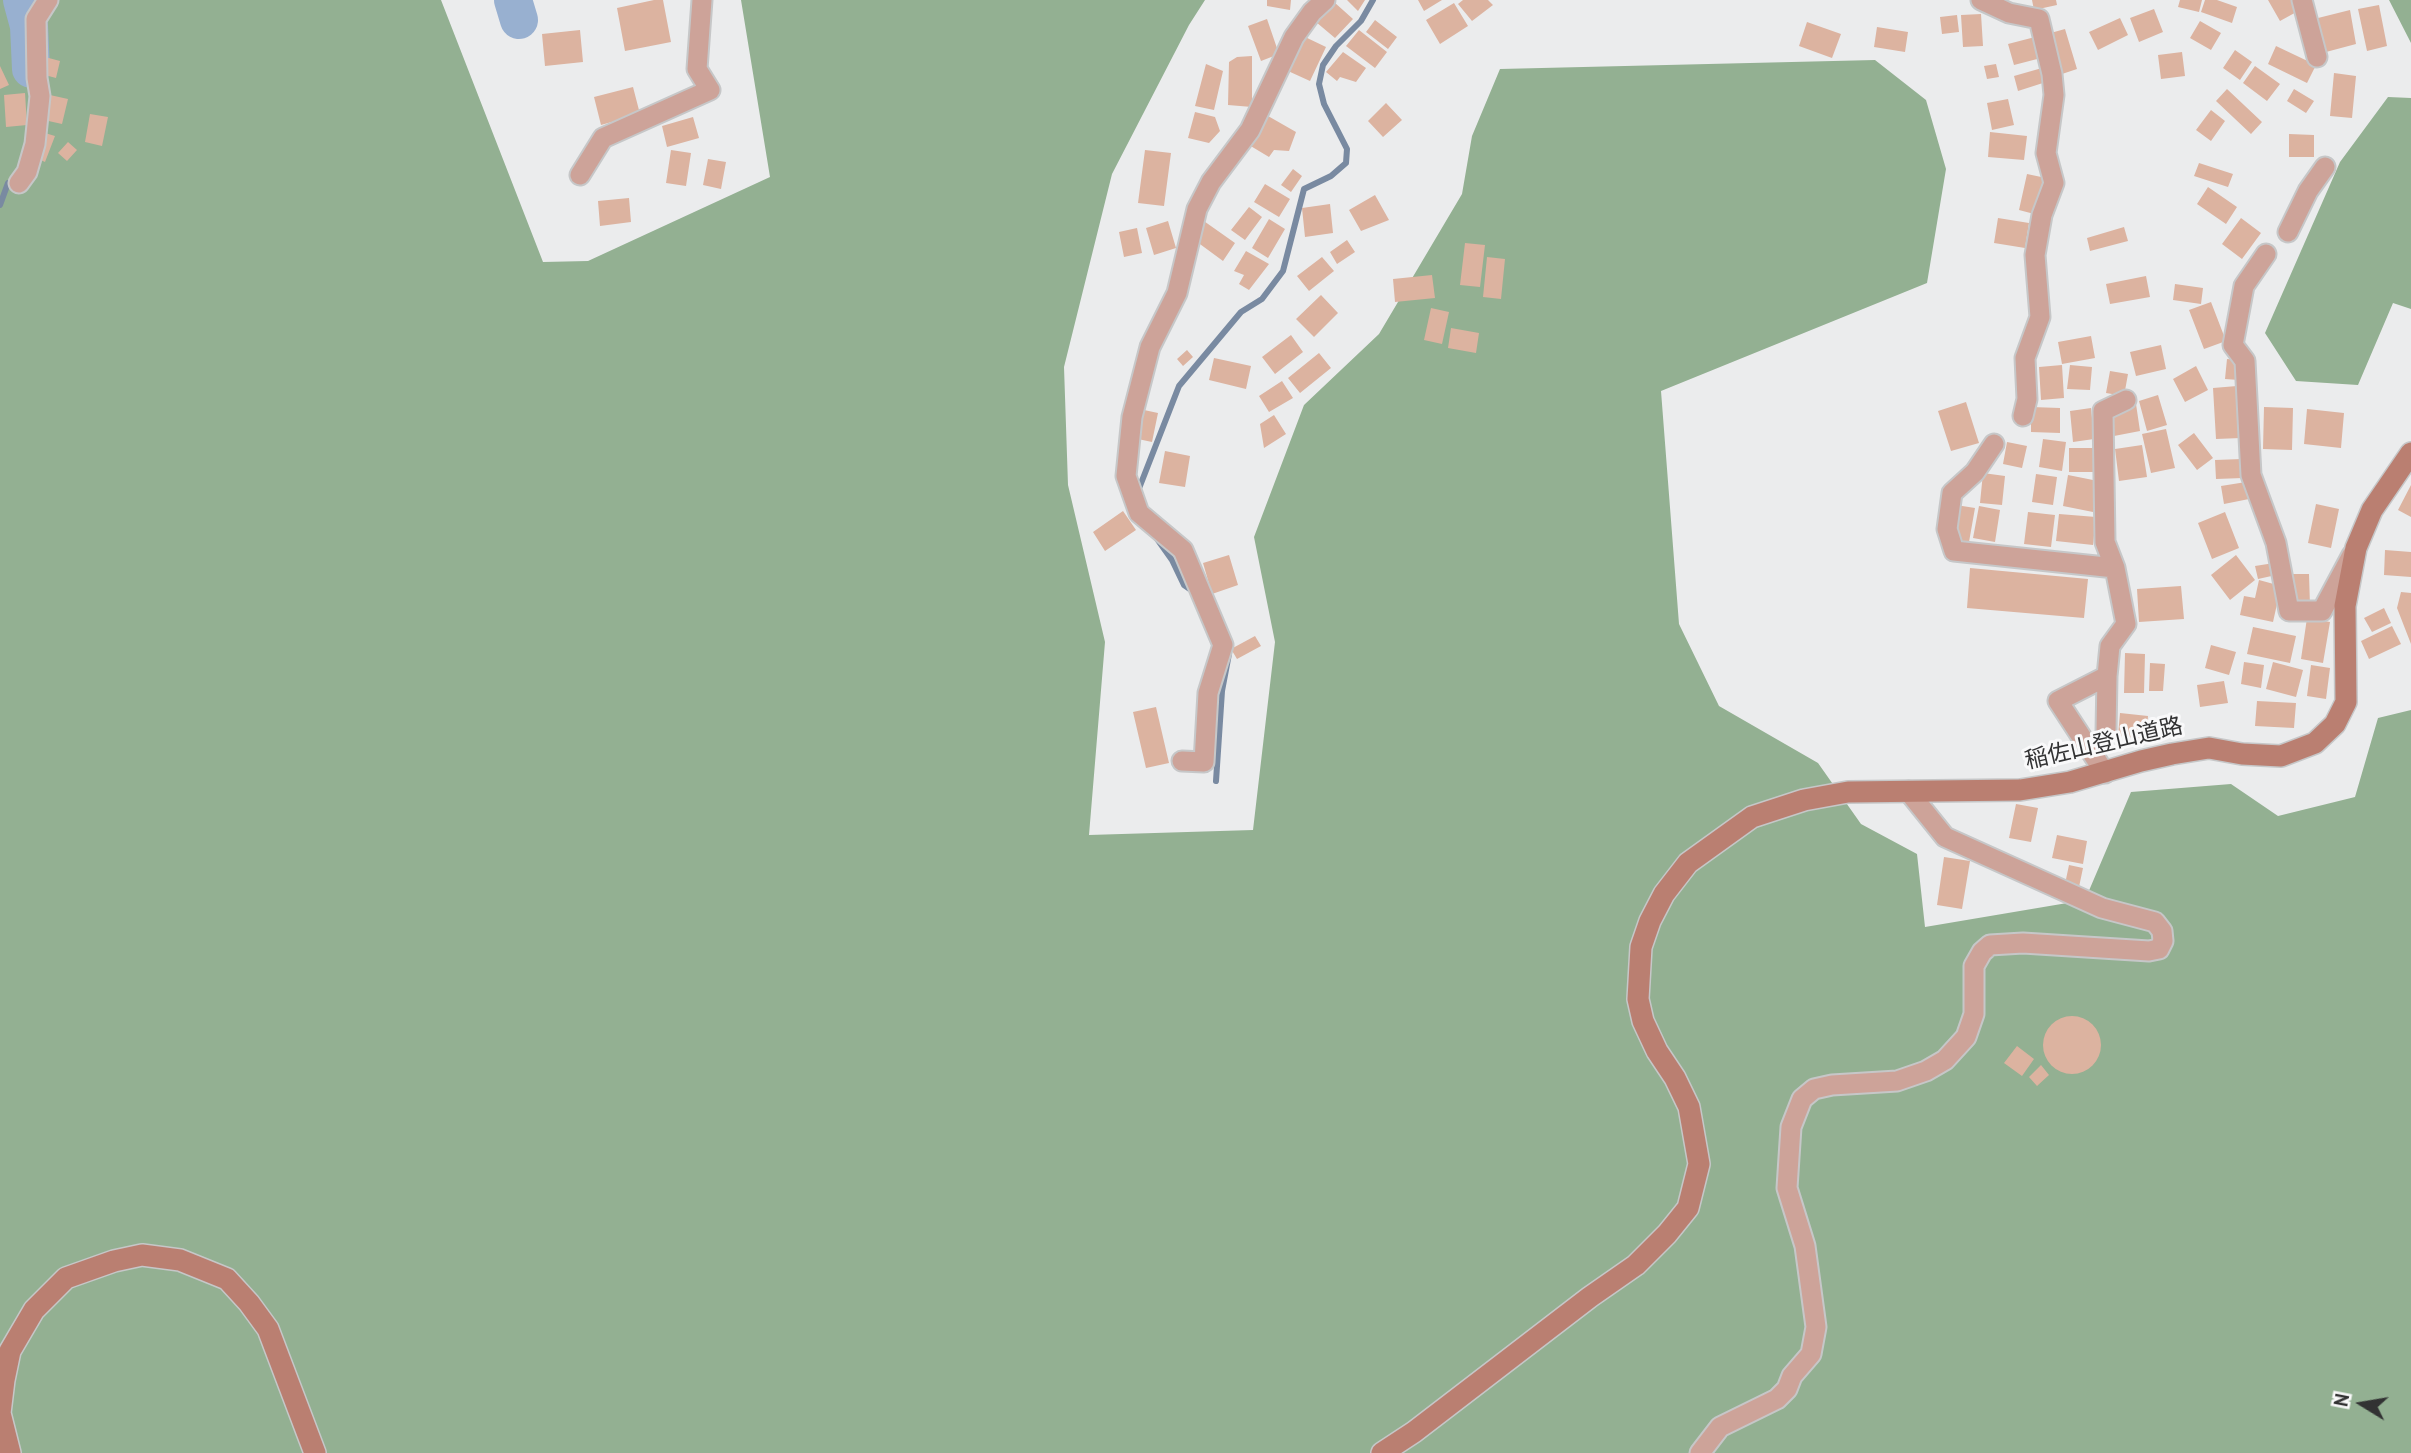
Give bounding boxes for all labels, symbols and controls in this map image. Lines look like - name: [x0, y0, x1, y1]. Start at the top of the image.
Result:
- street label: 稲佐山登山道路: [2022, 712, 2186, 776]
- north arrow: [2327, 1369, 2397, 1439]
- text: N: [2328, 1392, 2354, 1408]

